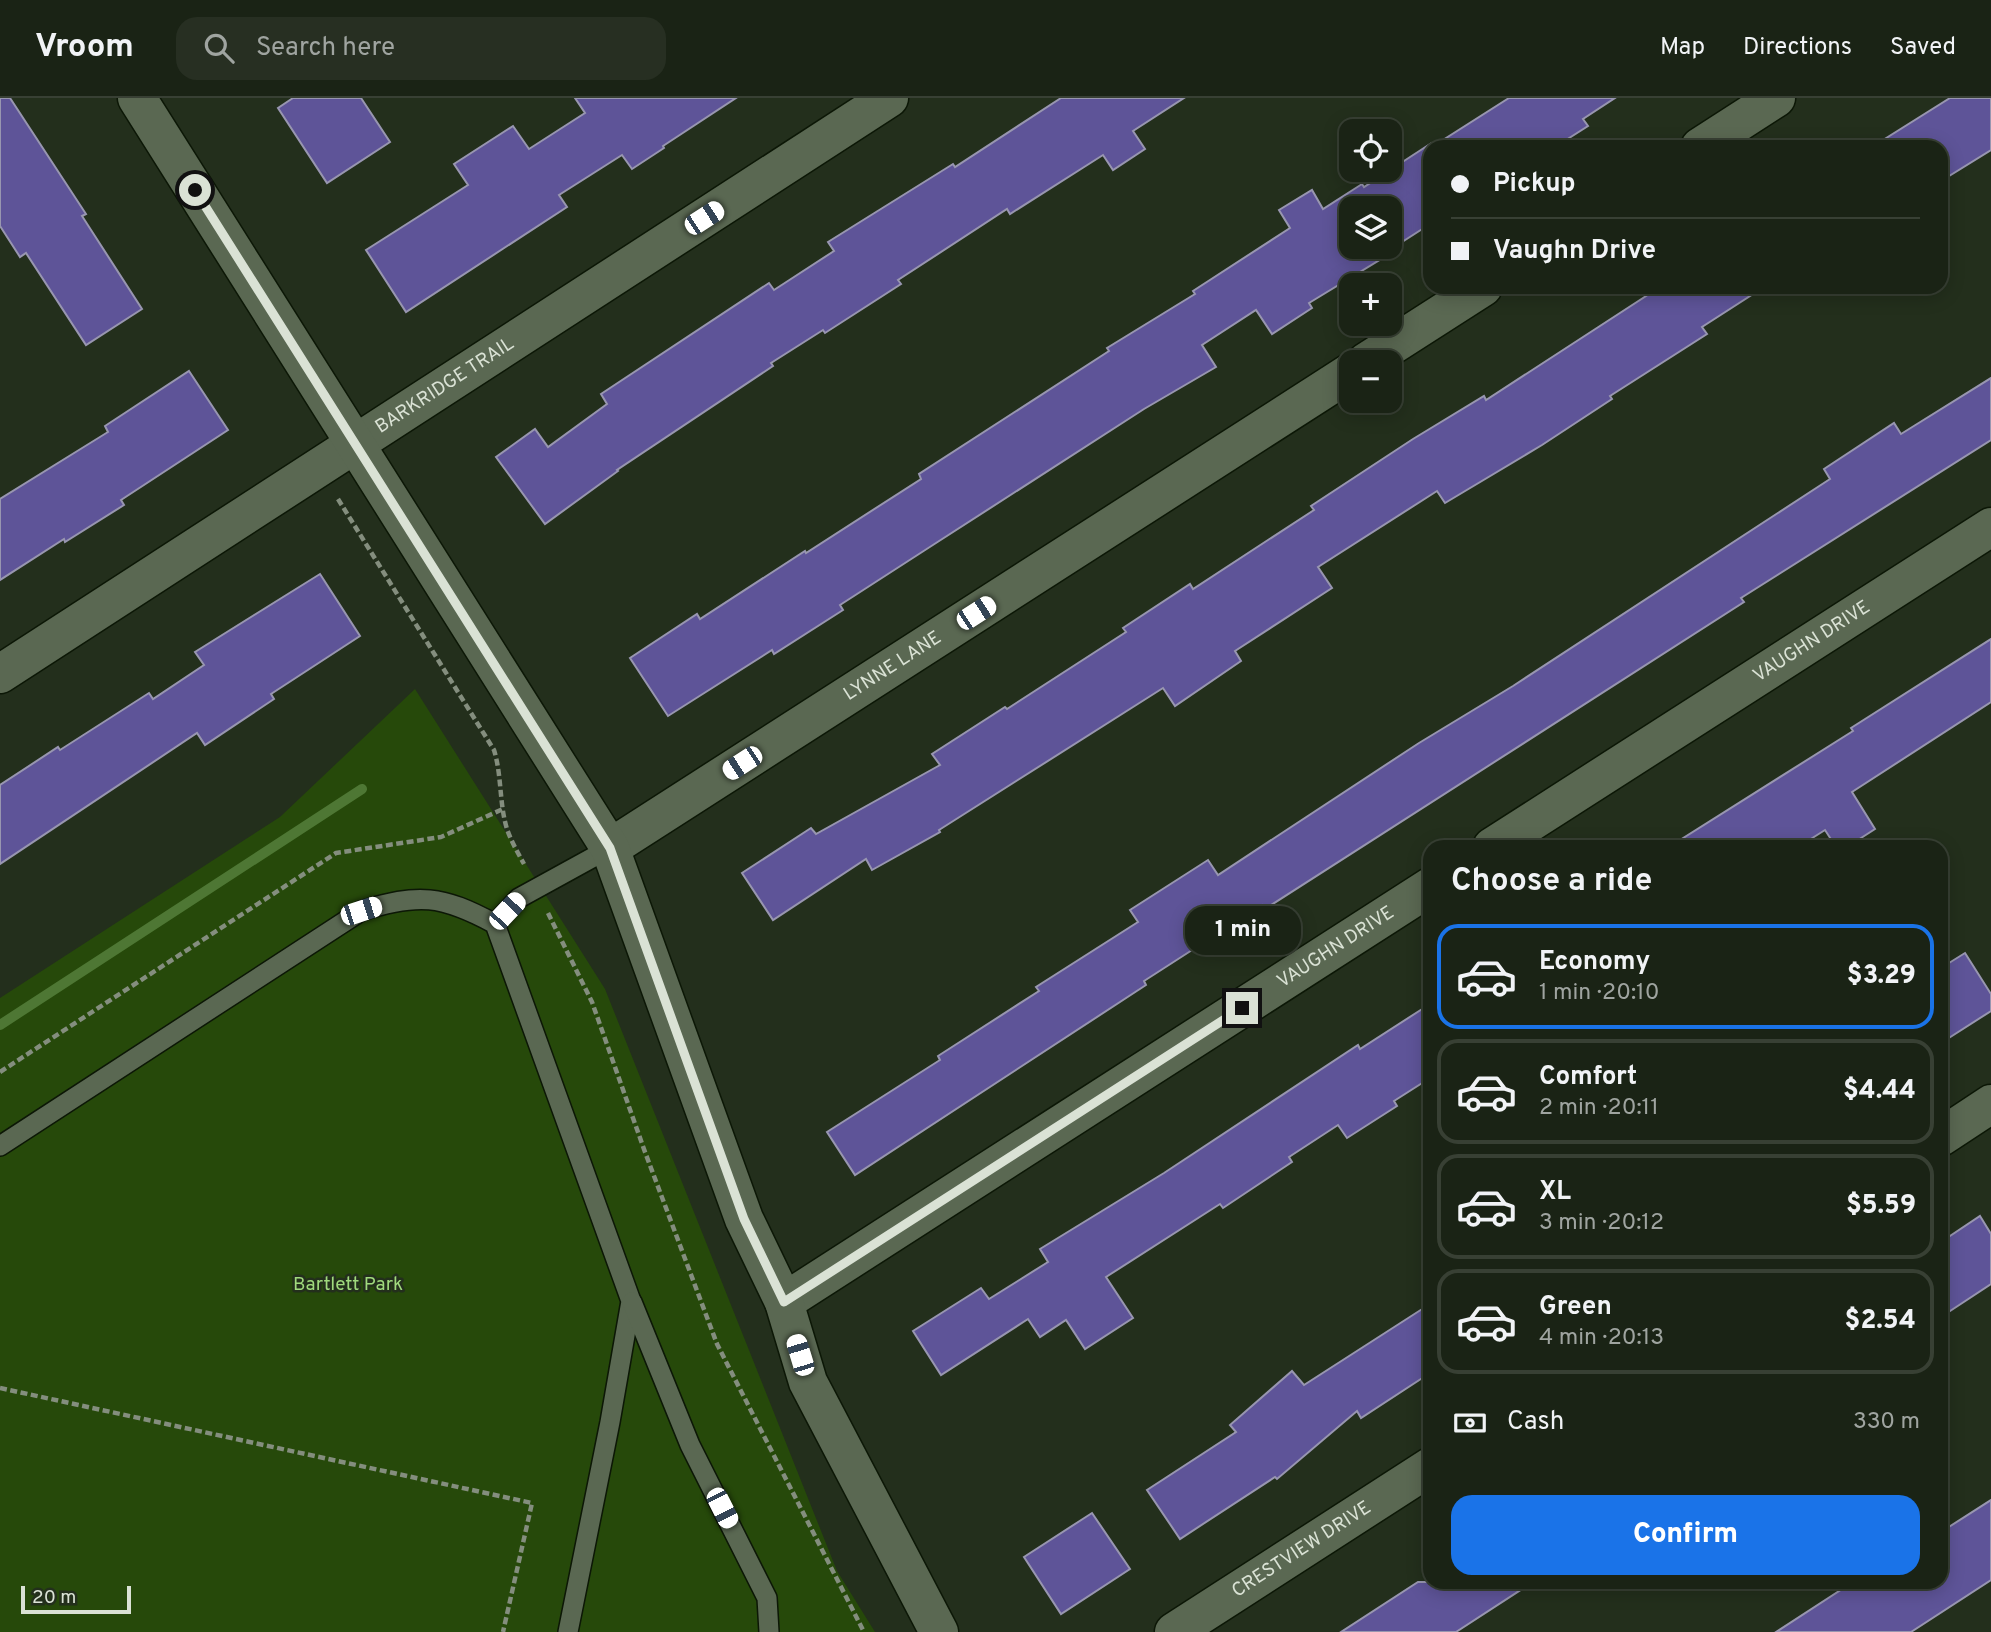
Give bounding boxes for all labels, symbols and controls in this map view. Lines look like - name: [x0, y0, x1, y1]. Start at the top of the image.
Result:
- search box: [176, 17, 666, 80]
- text: Vroom: [35, 27, 134, 69]
- icon: search: [200, 29, 238, 67]
- text: Search here: [256, 32, 395, 65]
- text: Map: [1660, 33, 1705, 63]
- text: Directions: [1743, 33, 1852, 63]
- text: Saved: [1890, 33, 1956, 63]
- map controls: [1339, 119, 1402, 413]
- button: locate: [1339, 119, 1402, 182]
- text: Pickup: [1493, 168, 1576, 201]
- route start: [179, 174, 211, 206]
- button: layers: [1339, 196, 1402, 259]
- car: [681, 198, 728, 238]
- text: Vaughn Drive: [1493, 235, 1656, 268]
- button: +: [1339, 273, 1402, 336]
- street label: BARKRIDGE TRAIL: [371, 332, 519, 439]
- button: −: [1339, 350, 1402, 413]
- car: [953, 593, 1000, 633]
- street label: VAUGHN DRIVE: [1749, 595, 1875, 688]
- street label: LYNNE LANE: [839, 626, 946, 707]
- car: [719, 743, 766, 783]
- text: Choose a ride: [1451, 862, 1652, 902]
- car: [485, 888, 530, 934]
- car: [338, 895, 385, 927]
- street label: VAUGHN DRIVE: [1273, 901, 1399, 994]
- callout: 1 min: [1184, 906, 1300, 956]
- text: 1 min: [1215, 916, 1271, 945]
- icon: car: [1455, 945, 1518, 1008]
- text: Economy: [1539, 946, 1650, 979]
- text: $3.29: [1847, 960, 1916, 993]
- text: 1 min · 20:10: [1539, 979, 1659, 1008]
- route end: [1226, 992, 1258, 1024]
- icon: car: [1455, 1060, 1518, 1123]
- text: Comfort: [1539, 1061, 1637, 1094]
- text: $4.44: [1843, 1075, 1916, 1108]
- text: 2 min · 20:11: [1539, 1094, 1659, 1123]
- icon: car: [1455, 1175, 1518, 1238]
- text: XL: [1539, 1176, 1571, 1209]
- text: $5.59: [1846, 1190, 1916, 1223]
- text: 3 min · 20:12: [1539, 1209, 1664, 1238]
- park label: Bartlett Park: [293, 1273, 403, 1297]
- icon: car: [1455, 1290, 1518, 1353]
- text: Green: [1539, 1291, 1612, 1324]
- text: $2.54: [1845, 1305, 1916, 1338]
- text: 4 min · 20:13: [1539, 1324, 1664, 1353]
- car: [784, 1332, 817, 1378]
- icon: cash: [1451, 1404, 1489, 1442]
- text: Cash: [1507, 1406, 1564, 1439]
- text: 330 m: [1853, 1408, 1920, 1437]
- car: [704, 1485, 741, 1531]
- button: Confirm: [1451, 1495, 1920, 1575]
- street label: CRESTVIEW DRIVE: [1228, 1496, 1376, 1603]
- scale bar: [21, 1583, 131, 1615]
- text: 20 m: [32, 1586, 76, 1610]

